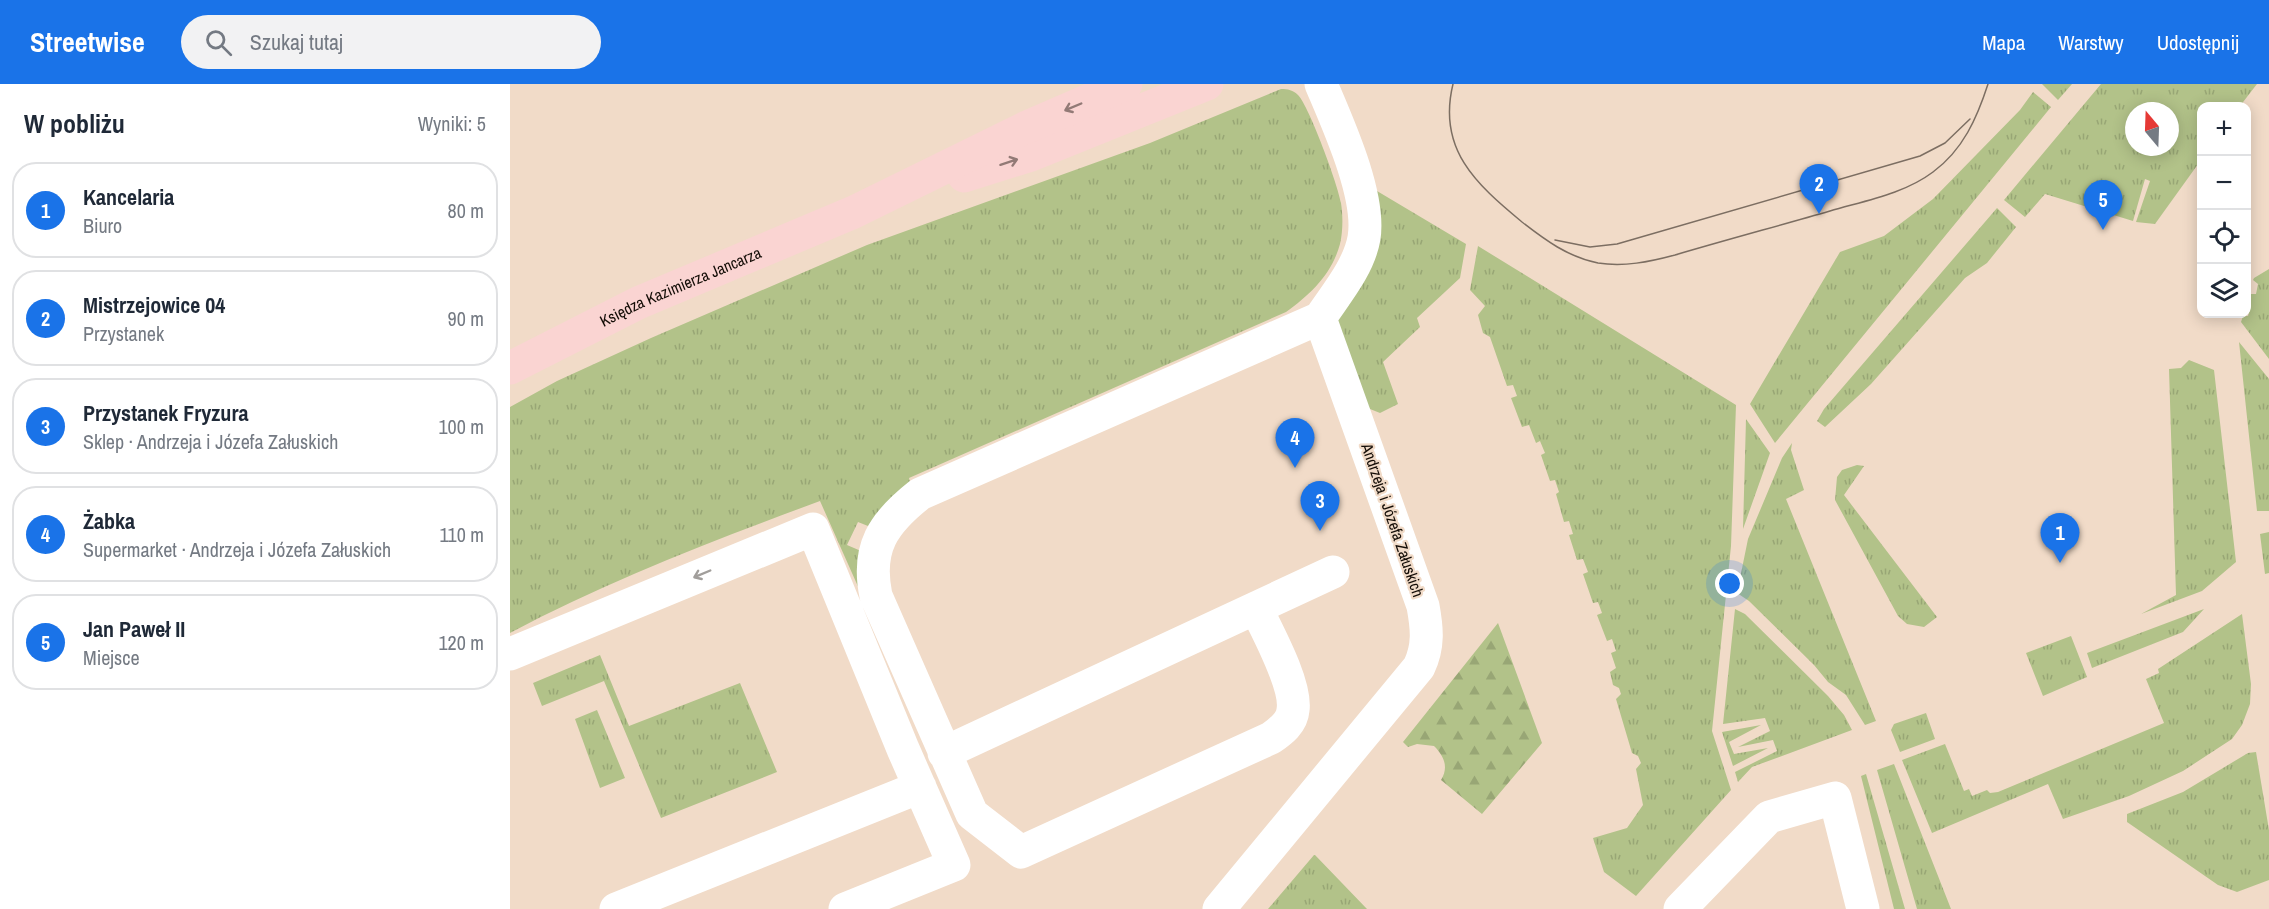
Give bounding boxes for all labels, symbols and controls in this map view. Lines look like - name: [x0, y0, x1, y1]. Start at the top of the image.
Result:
- search box: [181, 15, 601, 69]
- text: Streetwise: [30, 23, 145, 61]
- icon: search: [202, 26, 235, 59]
- text: Szukaj tutaj: [250, 27, 343, 57]
- text: Mapa: [1982, 28, 2025, 57]
- text: Warstwy: [2058, 28, 2124, 57]
- text: Udostępnij: [2157, 28, 2239, 57]
- one-way arrow: [1064, 102, 1082, 113]
- north arrow: [2125, 102, 2179, 156]
- map controls: [2197, 102, 2251, 318]
- button: +: [2197, 102, 2251, 156]
- text: W pobliżu: [24, 106, 125, 141]
- text: Wyniki: 5: [418, 110, 486, 137]
- one-way arrow: [999, 155, 1018, 166]
- button: −: [2197, 156, 2251, 210]
- pin: 2: [1800, 164, 1838, 214]
- pin: 5: [2084, 180, 2122, 230]
- text: Kancelaria: [83, 182, 174, 212]
- text: 1: [41, 197, 50, 224]
- text: 80 m: [448, 197, 484, 224]
- button: locate: [2197, 210, 2251, 264]
- text: Biuro: [83, 212, 122, 239]
- street label: Księdza Kazimierza Jancarza: [596, 241, 765, 332]
- button: layers: [2197, 264, 2251, 318]
- text: Mistrzejowice 04: [83, 290, 225, 320]
- text: 2: [41, 305, 50, 332]
- text: 90 m: [448, 305, 484, 332]
- text: Przystanek: [83, 320, 164, 347]
- text: Przystanek Fryzura: [83, 398, 248, 428]
- text: 3: [41, 413, 50, 440]
- text: 100 m: [438, 413, 484, 440]
- pin: 4: [1276, 418, 1314, 468]
- text: Sklep · Andrzeja i Józefa Załuskich: [83, 428, 338, 455]
- street label: Andrzeja i Józefa Załuskich: [1356, 439, 1430, 600]
- pin: 3: [1300, 482, 1340, 531]
- text: Żabka: [83, 506, 135, 536]
- pin: 1: [2040, 514, 2080, 563]
- text: 4: [41, 521, 50, 548]
- text: 110 m: [440, 521, 484, 548]
- text: Supermarket · Andrzeja i Józefa Załuskich: [83, 536, 391, 563]
- one-way arrow: [693, 569, 711, 580]
- your location: [1715, 569, 1744, 598]
- text: Jan Paweł II: [83, 614, 185, 644]
- text: 5: [41, 629, 50, 656]
- text: 120 m: [438, 629, 484, 656]
- text: Miejsce: [83, 644, 140, 671]

